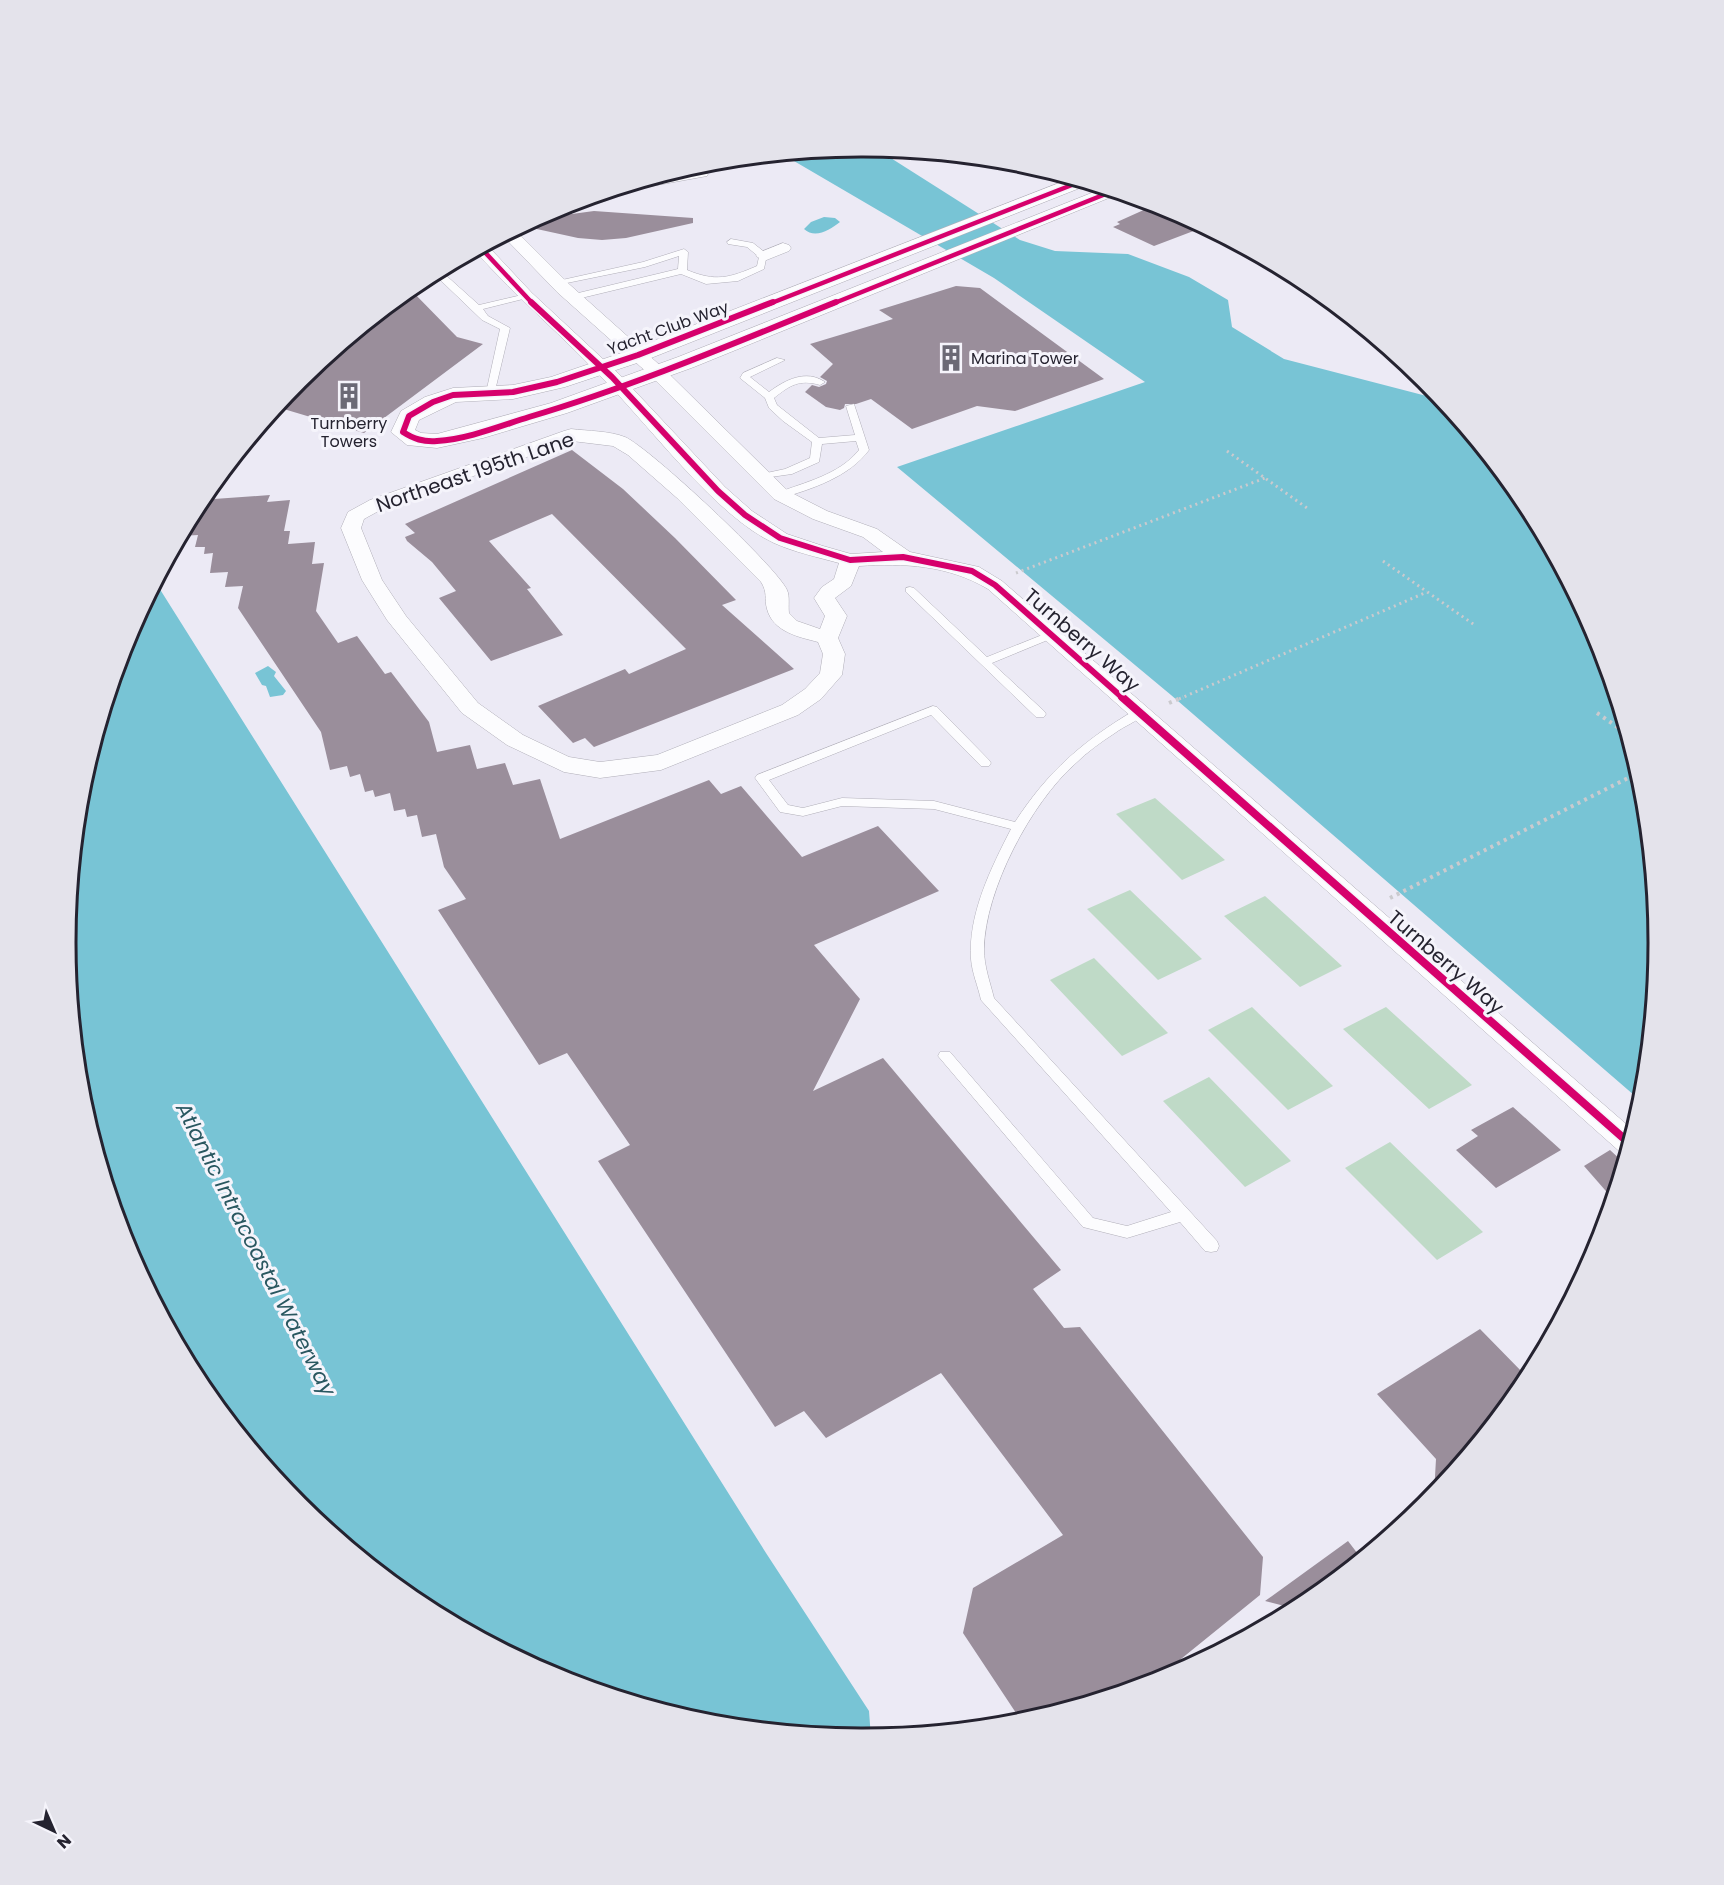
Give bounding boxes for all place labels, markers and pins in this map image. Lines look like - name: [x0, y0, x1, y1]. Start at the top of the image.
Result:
- building icon: Marina Tower: [936, 343, 966, 373]
- place label: Marina Tower: [971, 347, 1079, 370]
- building icon: Turnberry Towers: [334, 381, 364, 411]
- place label: Turnberry Towers: [311, 412, 387, 453]

